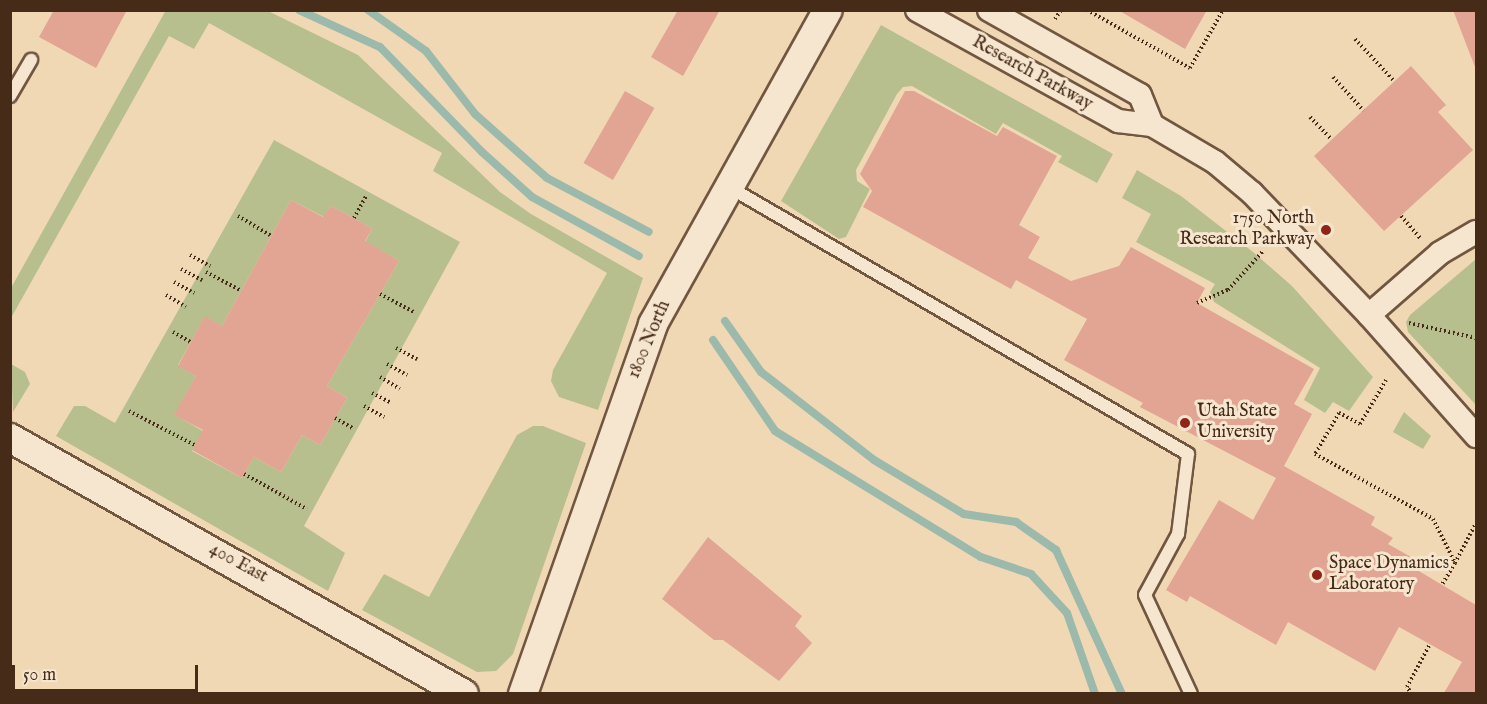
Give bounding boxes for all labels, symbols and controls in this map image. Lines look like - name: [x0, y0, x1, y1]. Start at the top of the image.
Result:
- street label: Research Parkway: [968, 32, 1096, 116]
- place label: 1750 North Research Parkway: [1180, 209, 1314, 252]
- marker: 1750 North Research Parkway: [1319, 223, 1333, 237]
- street label: 1800 North: [624, 298, 676, 382]
- place label: Utah State University: [1197, 402, 1277, 444]
- marker: Utah State University: [1178, 416, 1192, 430]
- street label: 400 East: [205, 539, 271, 589]
- place label: Space Dynamics Laboratory: [1329, 554, 1449, 596]
- marker: Space Dynamics Laboratory: [1310, 568, 1324, 582]
- scale bar: [15, 653, 201, 691]
- text: 50 m: [23, 664, 56, 687]

